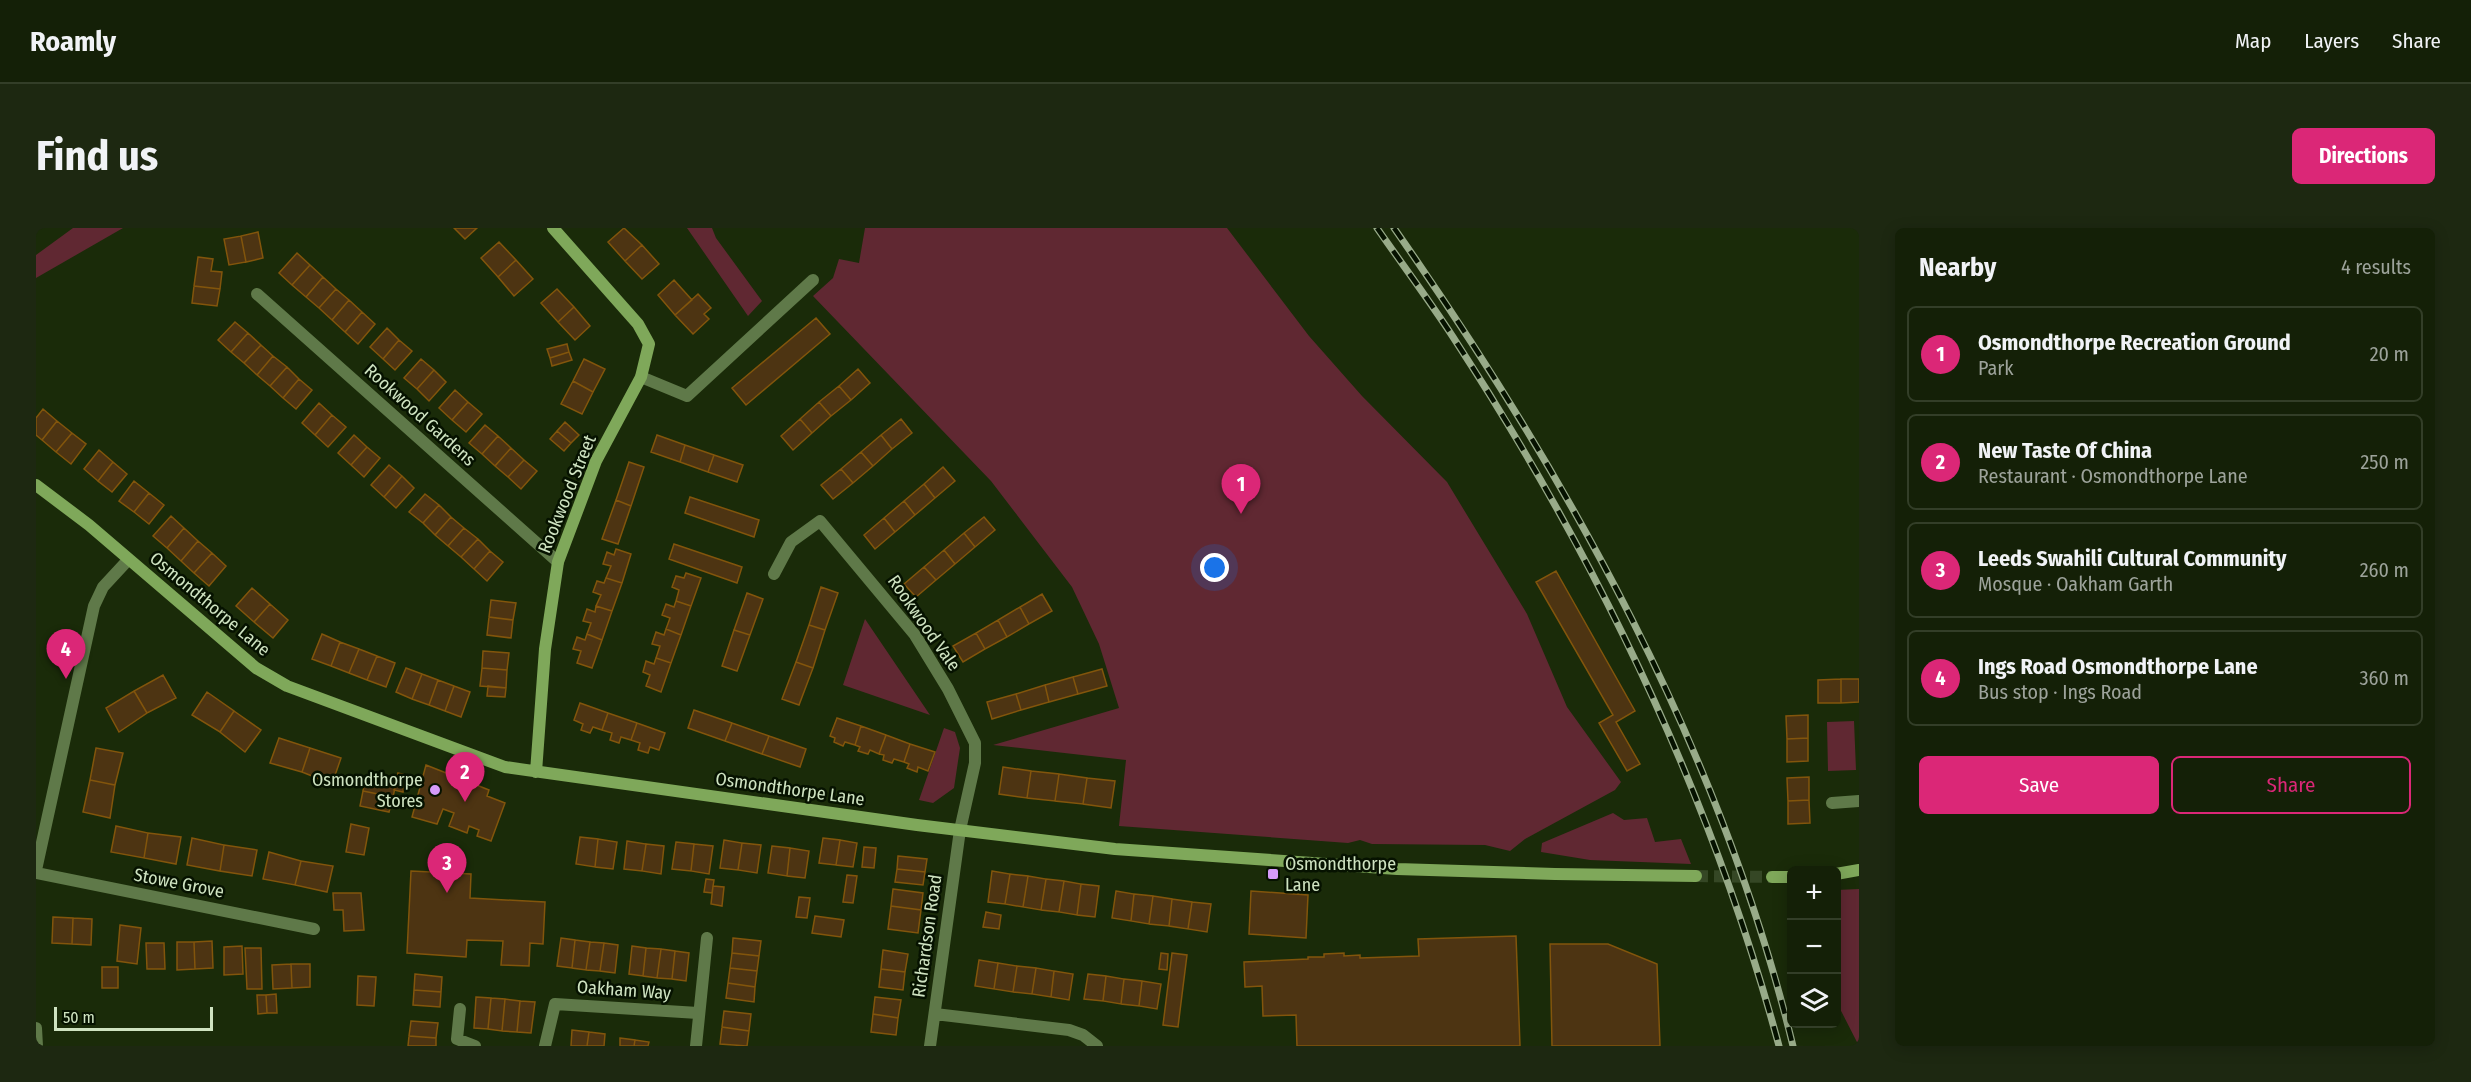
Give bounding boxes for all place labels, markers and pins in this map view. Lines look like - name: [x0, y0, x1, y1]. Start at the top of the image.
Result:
- pin: 1: [1222, 464, 1260, 514]
- pin: 4: [46, 630, 86, 679]
- pin: 2: [446, 752, 484, 802]
- place label: Osmondthorpe Stores: [312, 769, 423, 812]
- marker: Osmondthorpe Stores: [428, 783, 442, 797]
- pin: 3: [428, 844, 466, 893]
- place label: Osmondthorpe Lane: [1285, 853, 1396, 896]
- marker: Osmondthorpe Lane: [1266, 867, 1280, 881]

